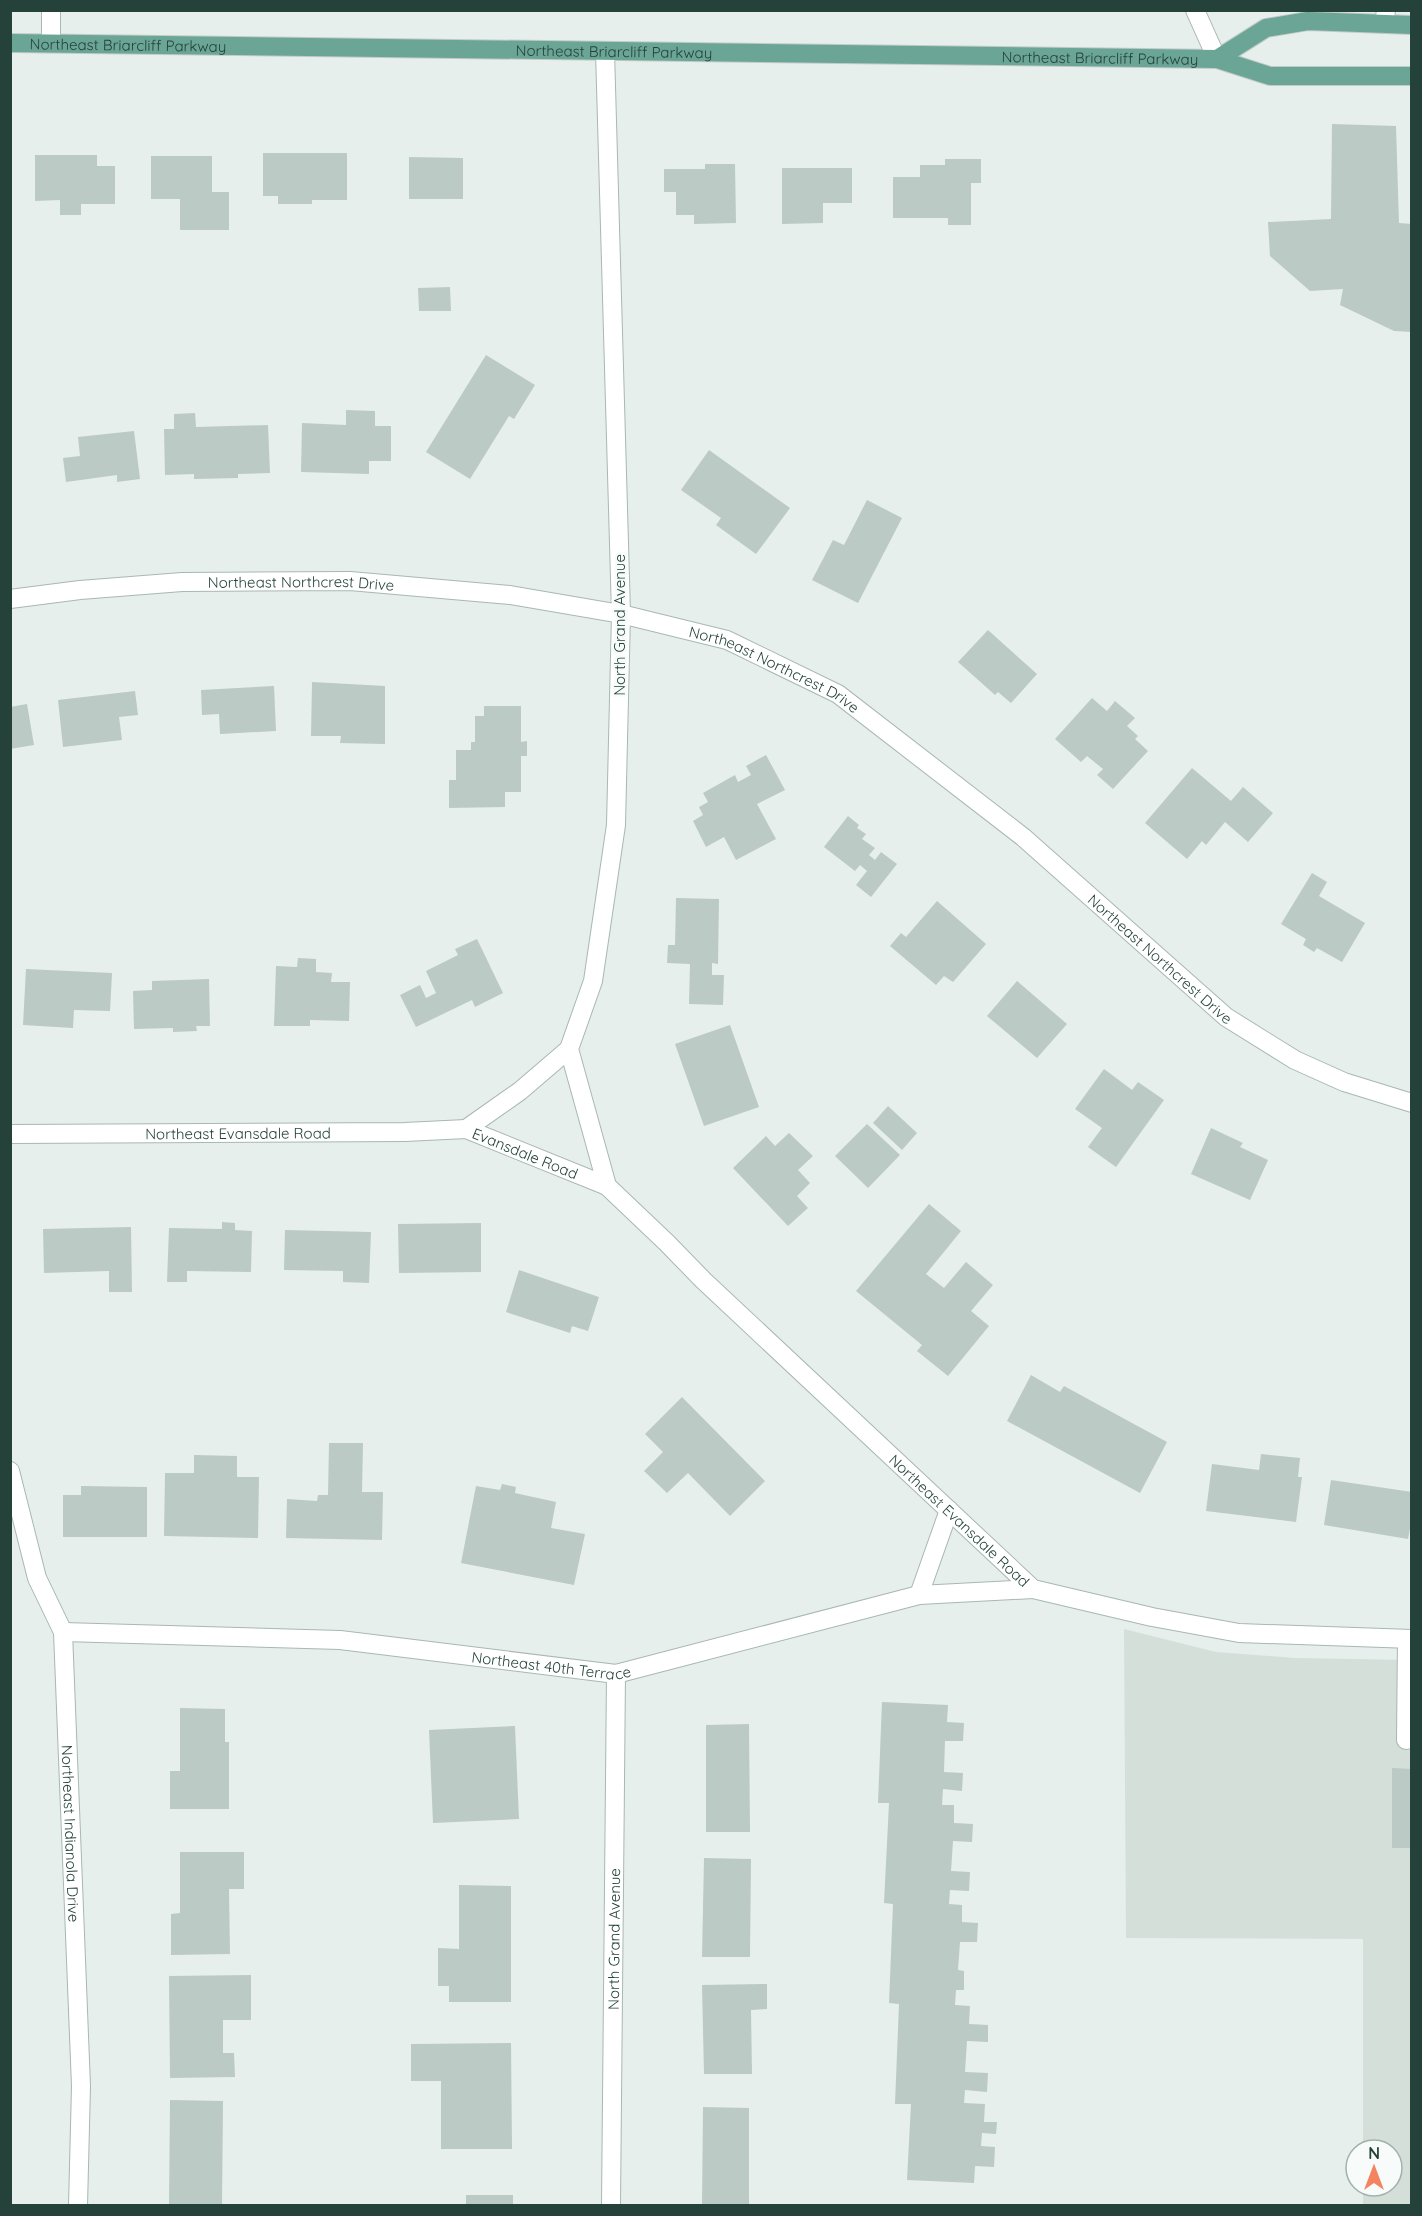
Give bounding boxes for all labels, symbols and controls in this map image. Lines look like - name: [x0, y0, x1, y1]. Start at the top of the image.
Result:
- street label: Northeast Briarcliff Parkway: [30, 34, 226, 55]
- street label: Northeast Briarcliff Parkway: [515, 40, 712, 62]
- street label: Northeast Briarcliff Parkway: [1001, 47, 1198, 68]
- street label: North Grand Avenue: [610, 554, 629, 696]
- street label: Northeast Northcrest Drive: [208, 571, 395, 594]
- street label: Northeast Northcrest Drive: [687, 622, 863, 717]
- street label: Northeast Northcrest Drive: [1084, 890, 1236, 1028]
- street label: Northeast Evansdale Road: [145, 1123, 331, 1143]
- street label: Evansdale Road: [470, 1123, 581, 1183]
- street label: Northeast Evansdale Road: [885, 1450, 1034, 1591]
- street label: Northeast 40th Terrace: [471, 1647, 633, 1684]
- street label: Northeast Indianola Drive: [58, 1744, 84, 1923]
- street label: North Grand Avenue: [603, 1868, 624, 2010]
- north arrow: [1344, 2138, 1404, 2198]
- text: N: [1368, 2143, 1380, 2163]

